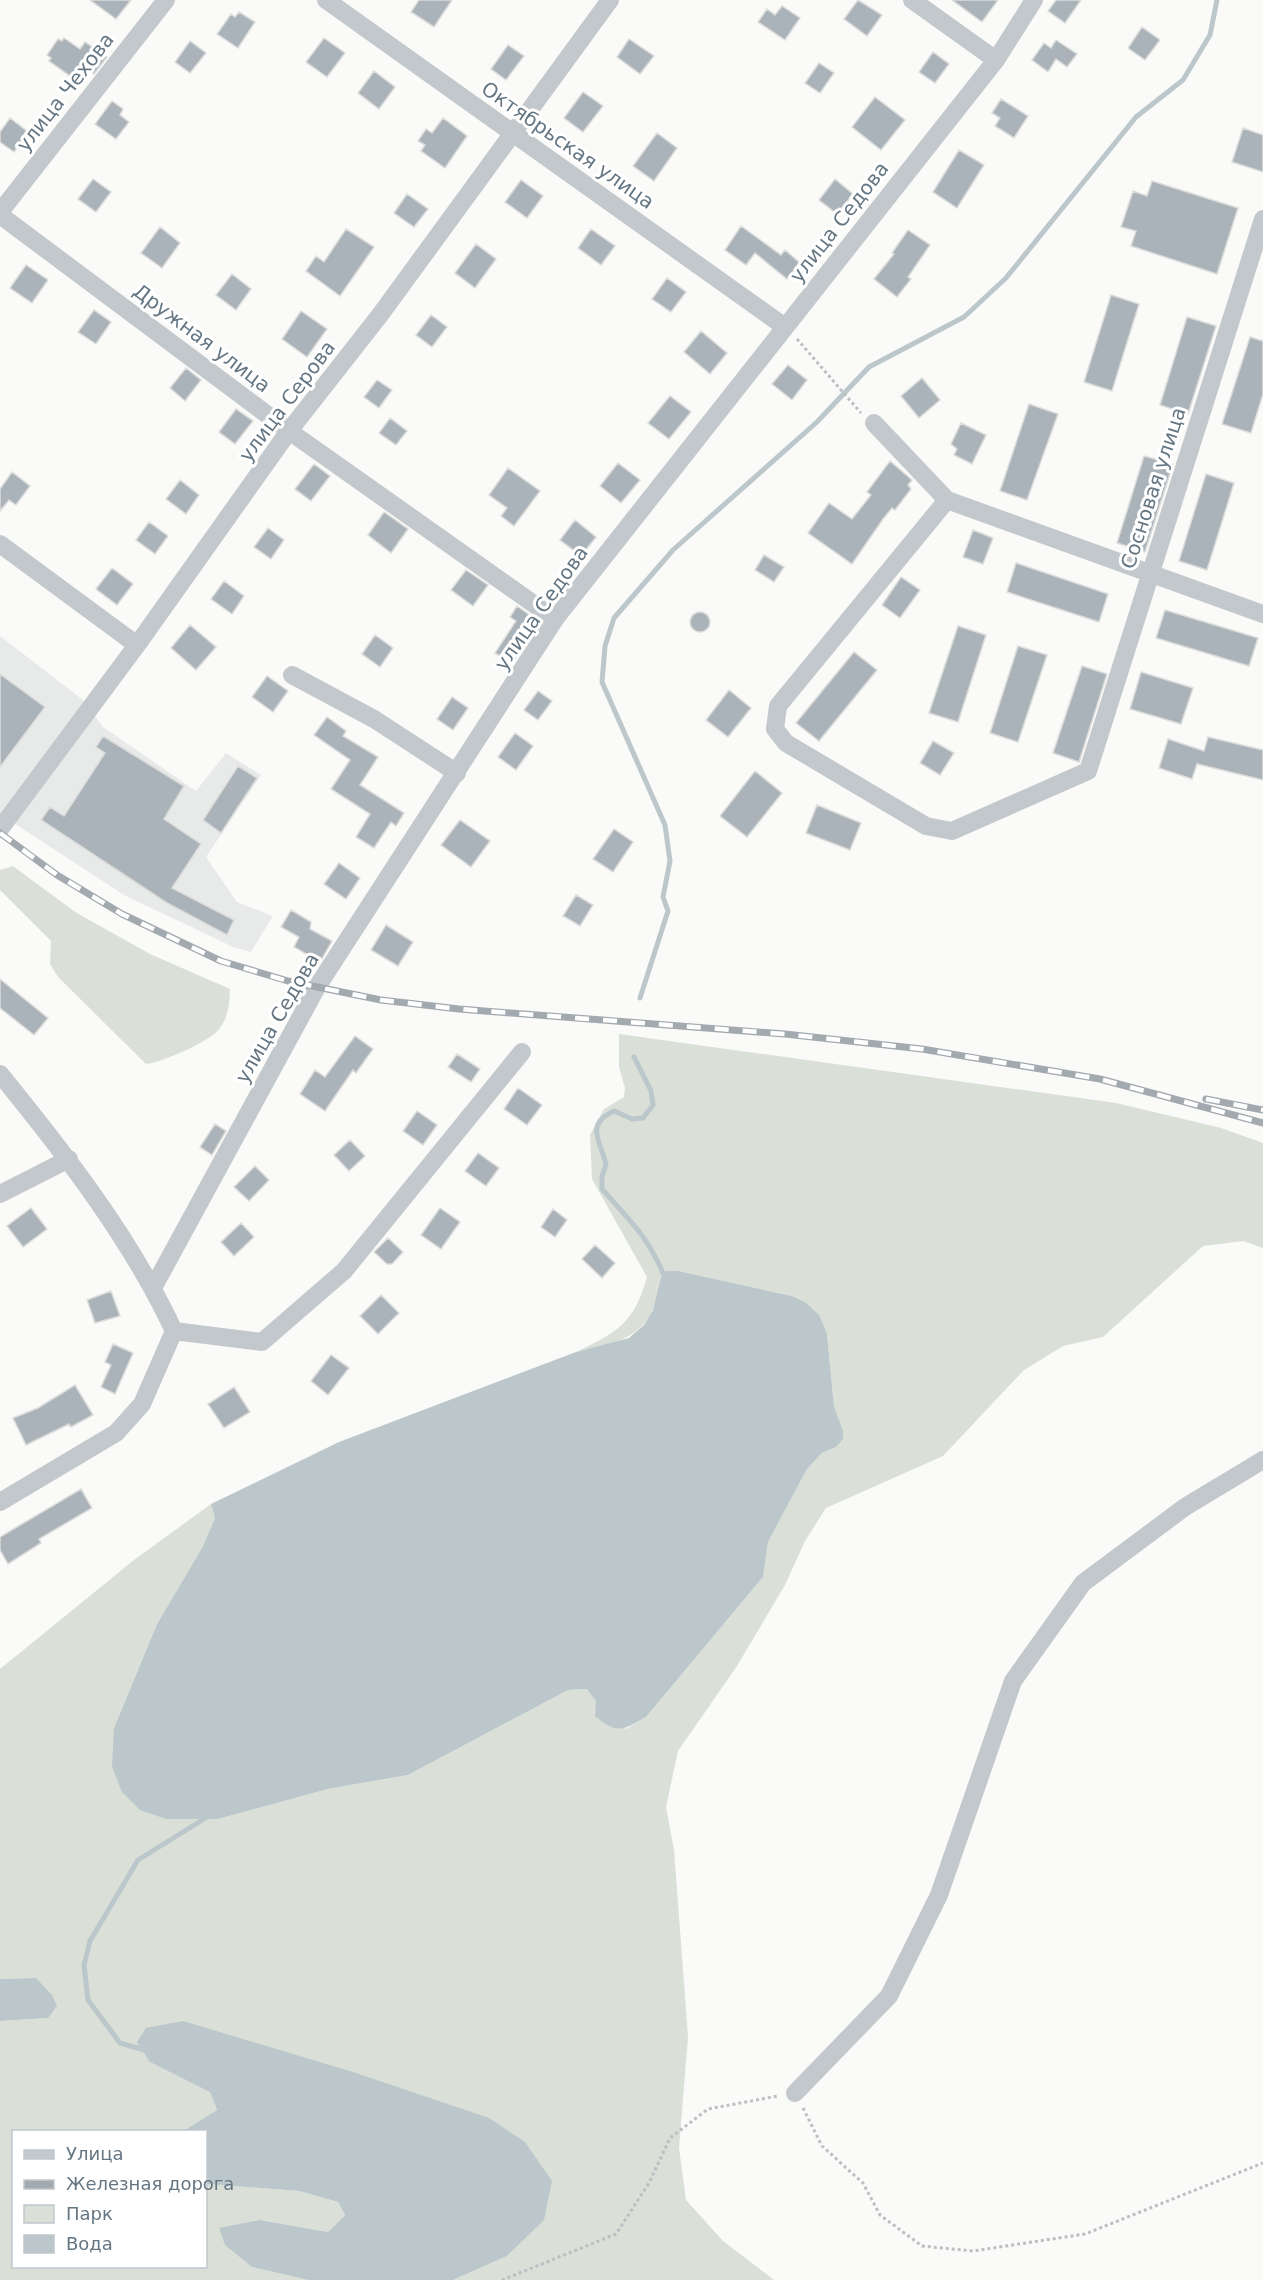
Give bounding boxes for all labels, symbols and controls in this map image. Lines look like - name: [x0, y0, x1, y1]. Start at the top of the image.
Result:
- street label: улица Чехова: [11, 28, 119, 156]
- street label: Октябрьская улица: [477, 76, 659, 214]
- street label: улица Седова: [785, 157, 893, 287]
- street label: Дружная улица: [129, 279, 275, 397]
- street label: улица Серова: [234, 336, 340, 466]
- street label: Сосновая улица: [1116, 404, 1190, 572]
- street label: улица Седова: [489, 541, 593, 675]
- street label: улица Седова: [230, 949, 324, 1087]
- legend: [12, 2130, 207, 2268]
- text: Улица: [66, 2143, 123, 2164]
- text: Железная дорога: [66, 2173, 234, 2194]
- text: Парк: [66, 2203, 113, 2224]
- text: Вода: [66, 2233, 113, 2254]

